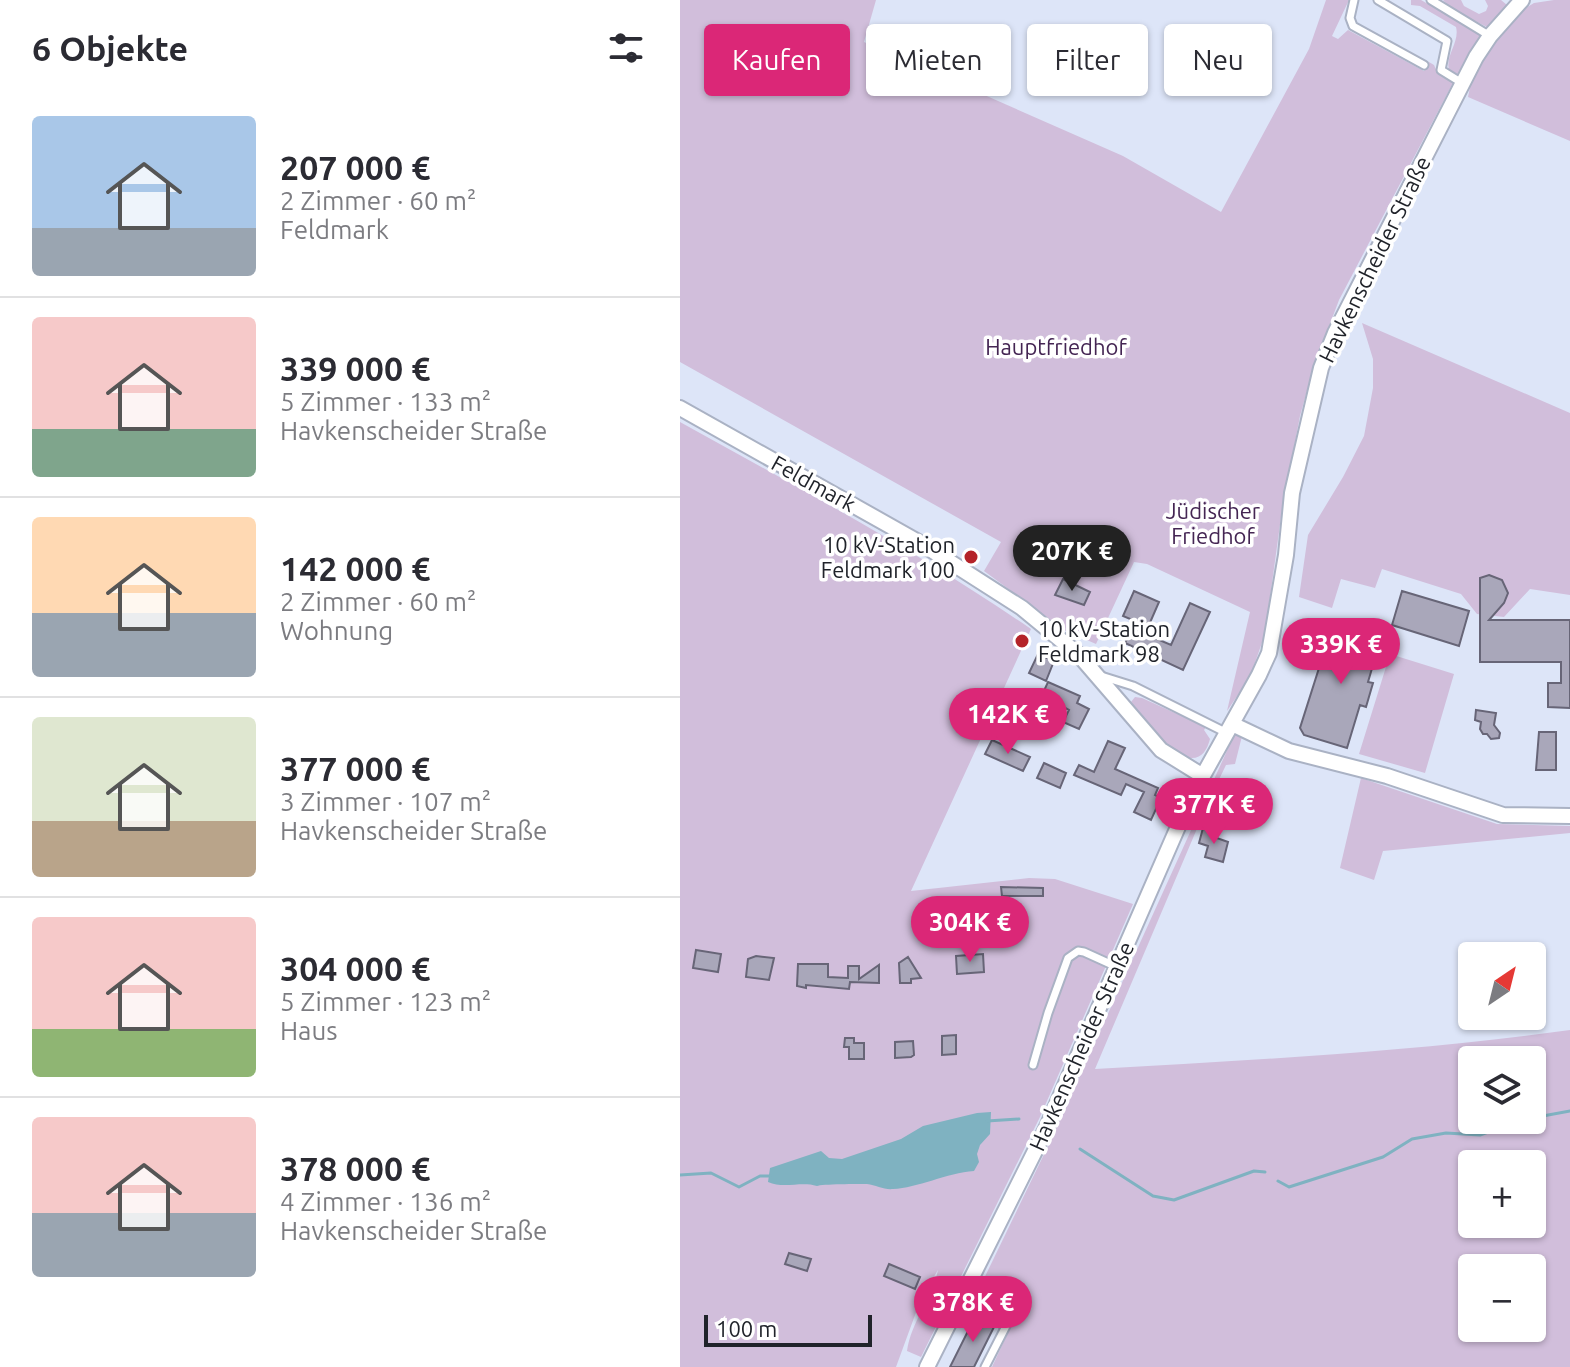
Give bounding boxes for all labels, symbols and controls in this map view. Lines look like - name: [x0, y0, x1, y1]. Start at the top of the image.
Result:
- chip: Kaufen: [704, 24, 850, 96]
- chip: Mieten: [866, 24, 1011, 96]
- chip: Filter: [1027, 24, 1148, 96]
- chip: Neu: [1164, 24, 1272, 96]
- icon: filters: [604, 26, 648, 70]
- text: 6 Objekte: [32, 29, 188, 67]
- icon: home: [96, 148, 192, 244]
- text: 207 000 €: [280, 148, 430, 186]
- street label: Havkenscheider Straße: [1313, 152, 1435, 366]
- text: 2 Zimmer · 60 m²: [280, 186, 476, 215]
- text: Feldmark: [280, 215, 389, 244]
- park label: Hauptfriedhof: [985, 334, 1127, 359]
- icon: home: [96, 349, 192, 445]
- text: 339 000 €: [280, 349, 430, 387]
- text: 5 Zimmer · 133 m²: [280, 387, 491, 416]
- text: Havkenscheider Straße: [280, 416, 547, 445]
- street label: Feldmark: [768, 450, 860, 516]
- park label: Jüdischer Friedhof: [1166, 498, 1261, 548]
- pin: 207K €: [1007, 525, 1137, 593]
- place label: 10 kV-Station Feldmark 100: [821, 532, 955, 582]
- text: 207K €: [1031, 536, 1113, 565]
- marker: 10 kV-Station Feldmark 100: [962, 548, 980, 566]
- icon: home: [96, 549, 192, 645]
- text: 142 000 €: [280, 549, 430, 587]
- text: 2 Zimmer · 60 m²: [280, 587, 476, 616]
- text: Wohnung: [280, 616, 393, 645]
- place label: 10 kV-Station Feldmark 98: [1038, 616, 1170, 666]
- pin: 339K €: [1276, 618, 1406, 686]
- text: 339K €: [1300, 629, 1382, 658]
- marker: 10 kV-Station Feldmark 98: [1013, 632, 1031, 650]
- pin: 142K €: [943, 688, 1073, 756]
- text: 142K €: [967, 699, 1049, 728]
- icon: home: [96, 749, 192, 845]
- text: 377 000 €: [280, 749, 430, 787]
- pin: 377K €: [1149, 778, 1279, 846]
- text: 3 Zimmer · 107 m²: [280, 787, 491, 816]
- text: 377K €: [1173, 789, 1255, 818]
- text: Havkenscheider Straße: [280, 816, 547, 845]
- pin: 304K €: [905, 896, 1035, 964]
- text: 304K €: [929, 907, 1011, 936]
- street label: Havkenscheider Straße: [1024, 938, 1138, 1154]
- north arrow: [1458, 942, 1546, 1030]
- map controls: [1458, 942, 1546, 1342]
- icon: home: [96, 949, 192, 1045]
- text: 304 000 €: [280, 949, 430, 987]
- text: 5 Zimmer · 123 m²: [280, 987, 491, 1016]
- text: Haus: [280, 1016, 338, 1045]
- button: layers: [1458, 1046, 1546, 1134]
- icon: home: [96, 1149, 192, 1245]
- text: 378 000 €: [280, 1149, 430, 1187]
- button: +: [1458, 1150, 1546, 1238]
- text: 4 Zimmer · 136 m²: [280, 1187, 491, 1216]
- text: Havkenscheider Straße: [280, 1216, 547, 1245]
- button: −: [1458, 1254, 1546, 1342]
- pin: 378K €: [908, 1276, 1038, 1344]
- text: 378K €: [932, 1287, 1014, 1316]
- scale bar: [704, 1311, 872, 1347]
- text: 100 m: [716, 1316, 777, 1341]

